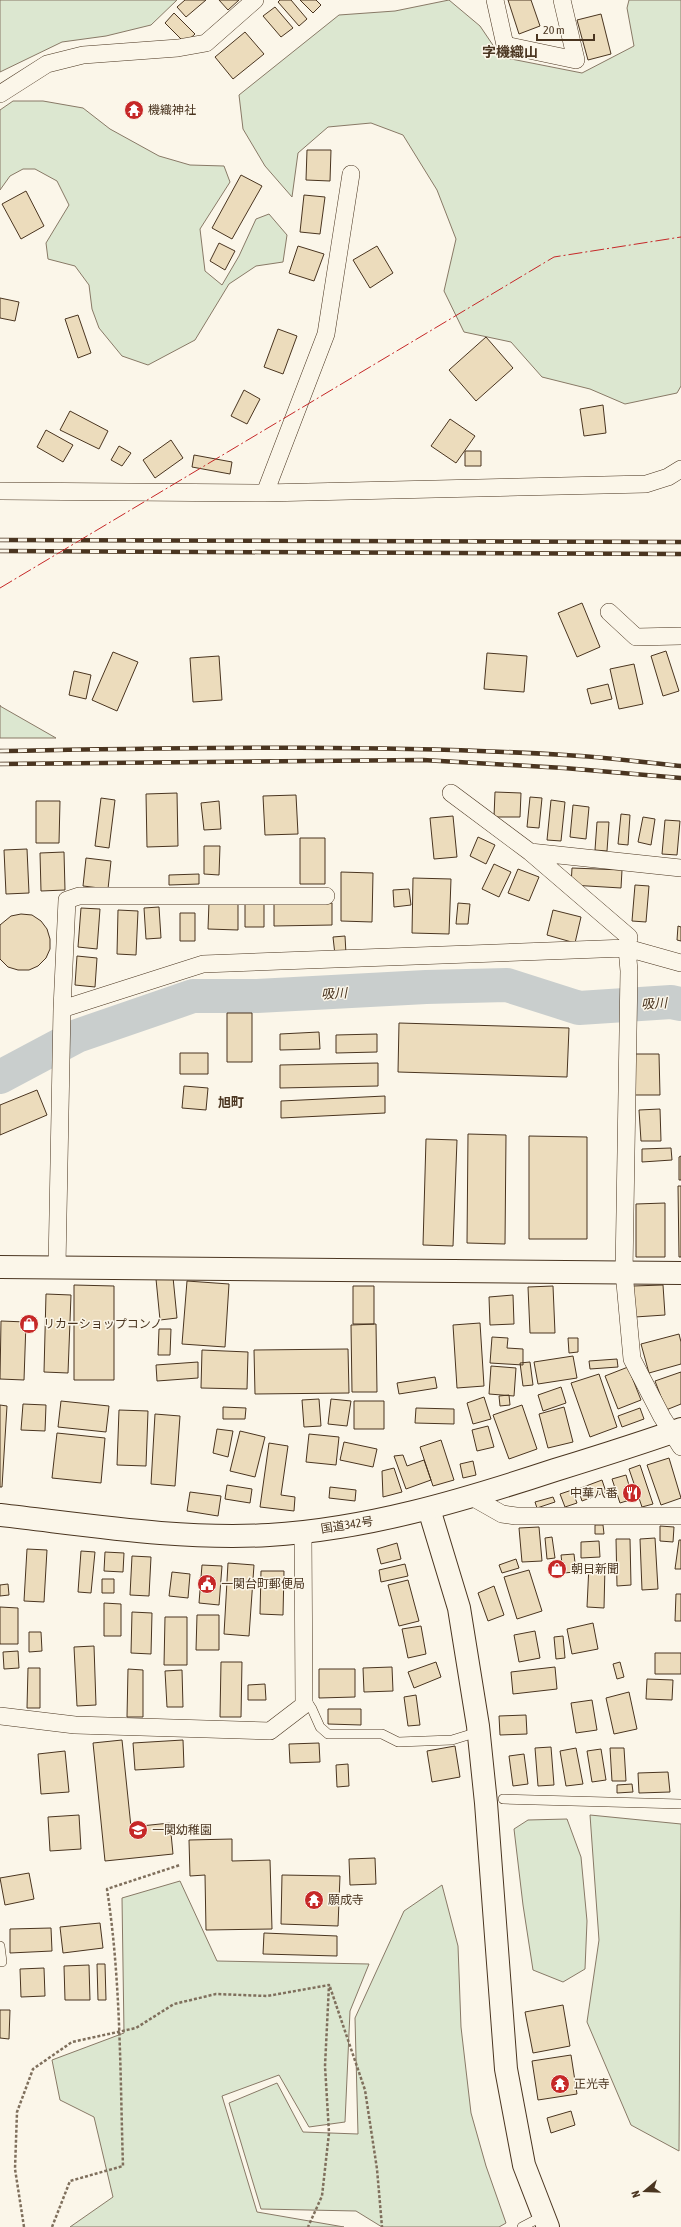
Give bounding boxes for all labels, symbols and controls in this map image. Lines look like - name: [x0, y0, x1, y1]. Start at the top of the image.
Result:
- scale bar: [537, 16, 594, 42]
- text: 20 m: [543, 23, 565, 37]
- district label: 字機織山: [482, 44, 538, 60]
- temple icon: 機織神社: [123, 99, 145, 121]
- place label: 機織神社: [148, 103, 196, 117]
- water label: 吸川: [321, 985, 349, 1002]
- water label: 吸川: [641, 995, 669, 1012]
- district label: 旭町: [218, 1095, 244, 1110]
- shop icon: リカーショップコンノ: [18, 1313, 40, 1335]
- place label: リカーショップコンノ: [43, 1317, 162, 1331]
- restaurant icon: 中華八番: [621, 1482, 643, 1504]
- place label: 中華八番: [570, 1486, 618, 1500]
- street label: 国道342号: [320, 1514, 374, 1536]
- shop icon: 朝日新聞: [546, 1558, 568, 1580]
- place label: 朝日新聞: [571, 1562, 619, 1576]
- public building icon: 一関台町郵便局: [196, 1573, 218, 1595]
- place label: 一関台町郵便局: [221, 1577, 305, 1591]
- school or university icon: 一関幼稚園: [127, 1819, 149, 1841]
- place label: 一関幼稚園: [152, 1823, 212, 1837]
- temple icon: 願成寺: [303, 1889, 325, 1911]
- place label: 願成寺: [328, 1893, 364, 1907]
- temple icon: 正光寺: [549, 2073, 571, 2095]
- place label: 正光寺: [574, 2077, 610, 2091]
- north arrow: [625, 2171, 665, 2211]
- text: N: [629, 2189, 642, 2199]

